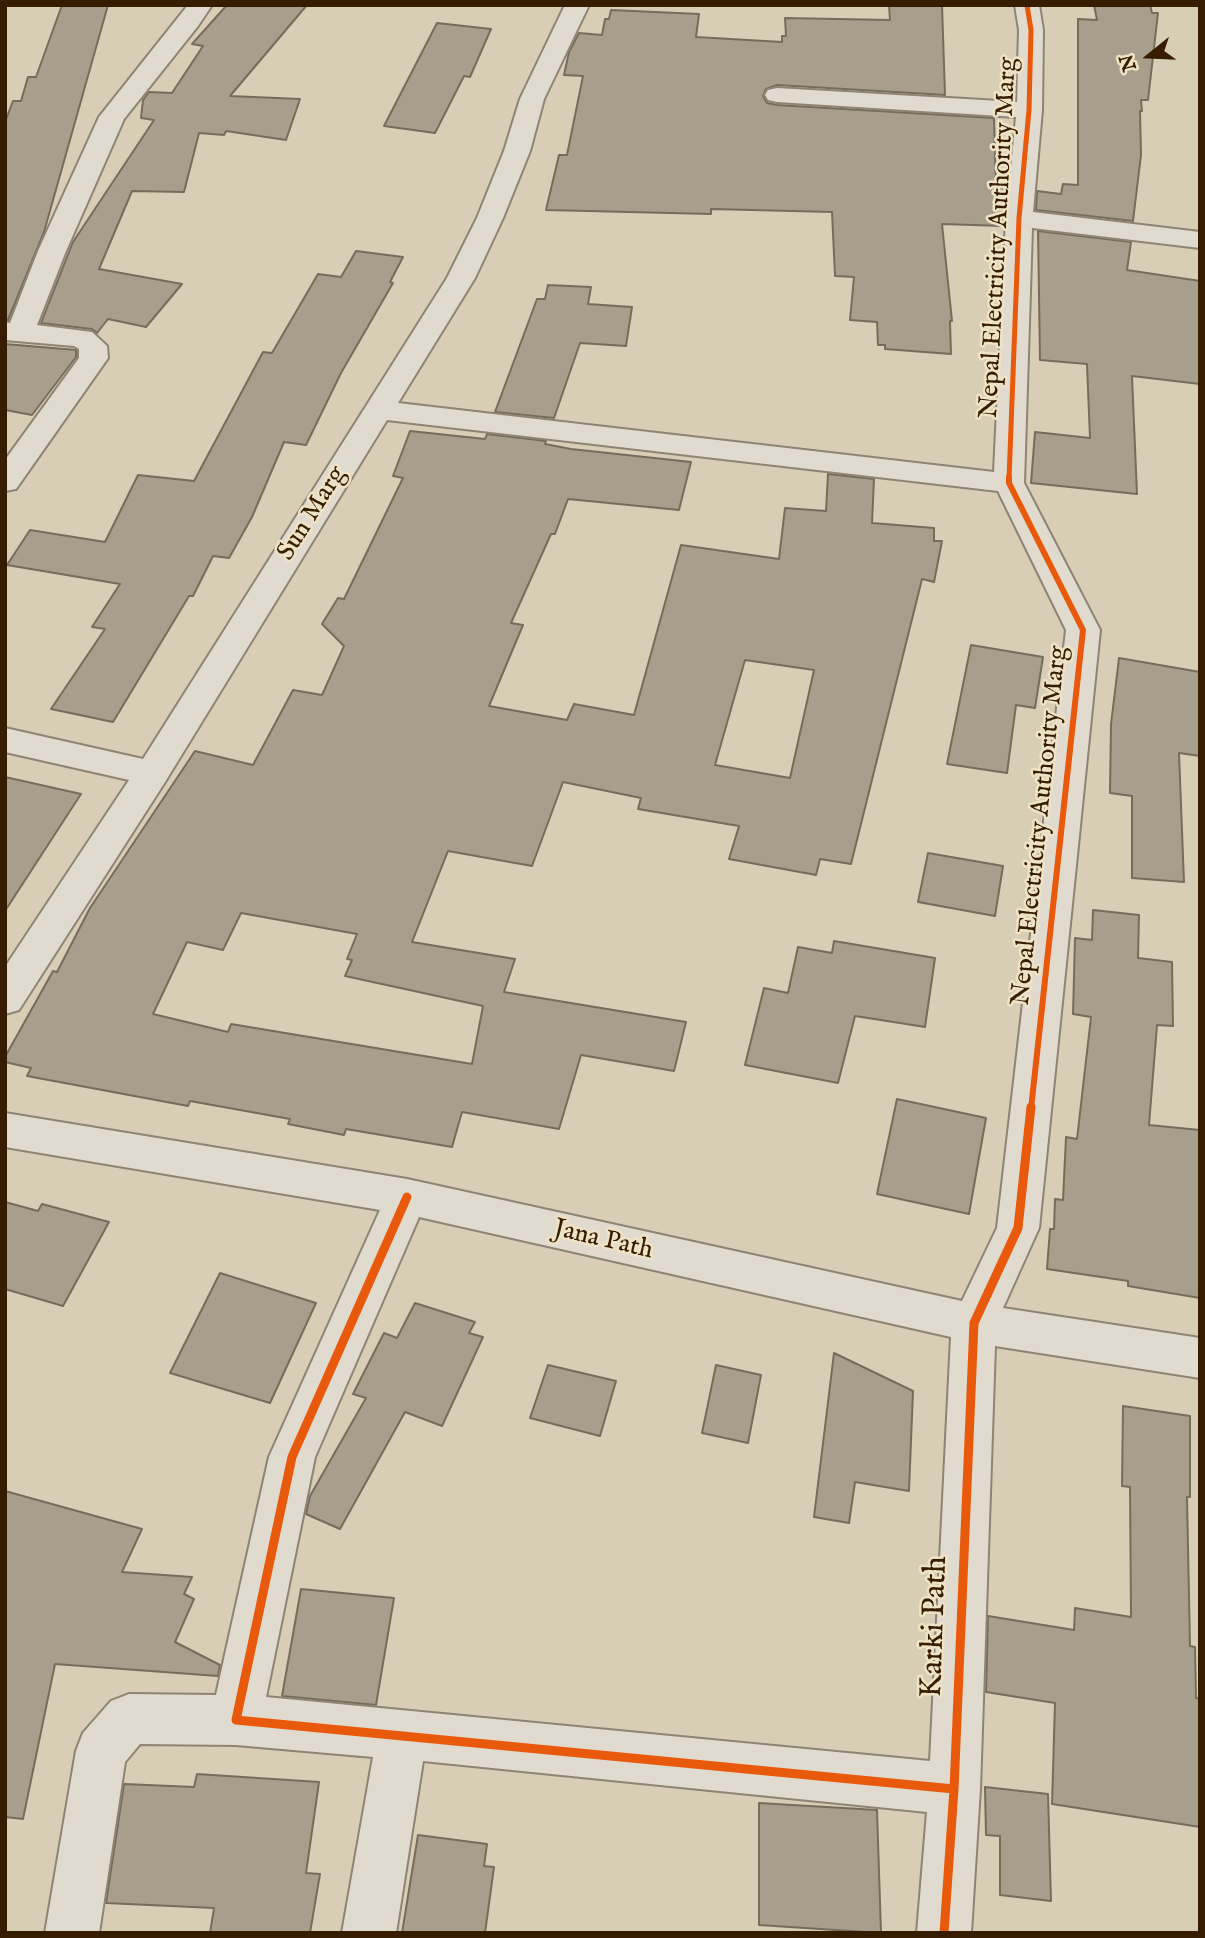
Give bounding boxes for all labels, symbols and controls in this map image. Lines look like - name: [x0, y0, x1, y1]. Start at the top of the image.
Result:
- north arrow: [1114, 21, 1184, 91]
- text: N: [1115, 51, 1143, 74]
- street label: Nepal Electricity Authority Marg: [975, 57, 1025, 419]
- street label: Sun Marg: [272, 461, 354, 567]
- street label: Nepal Electricity Authority Marg: [1007, 645, 1075, 1007]
- street label: Jana Path: [550, 1214, 656, 1268]
- street label: Karki Path: [914, 1556, 958, 1698]

